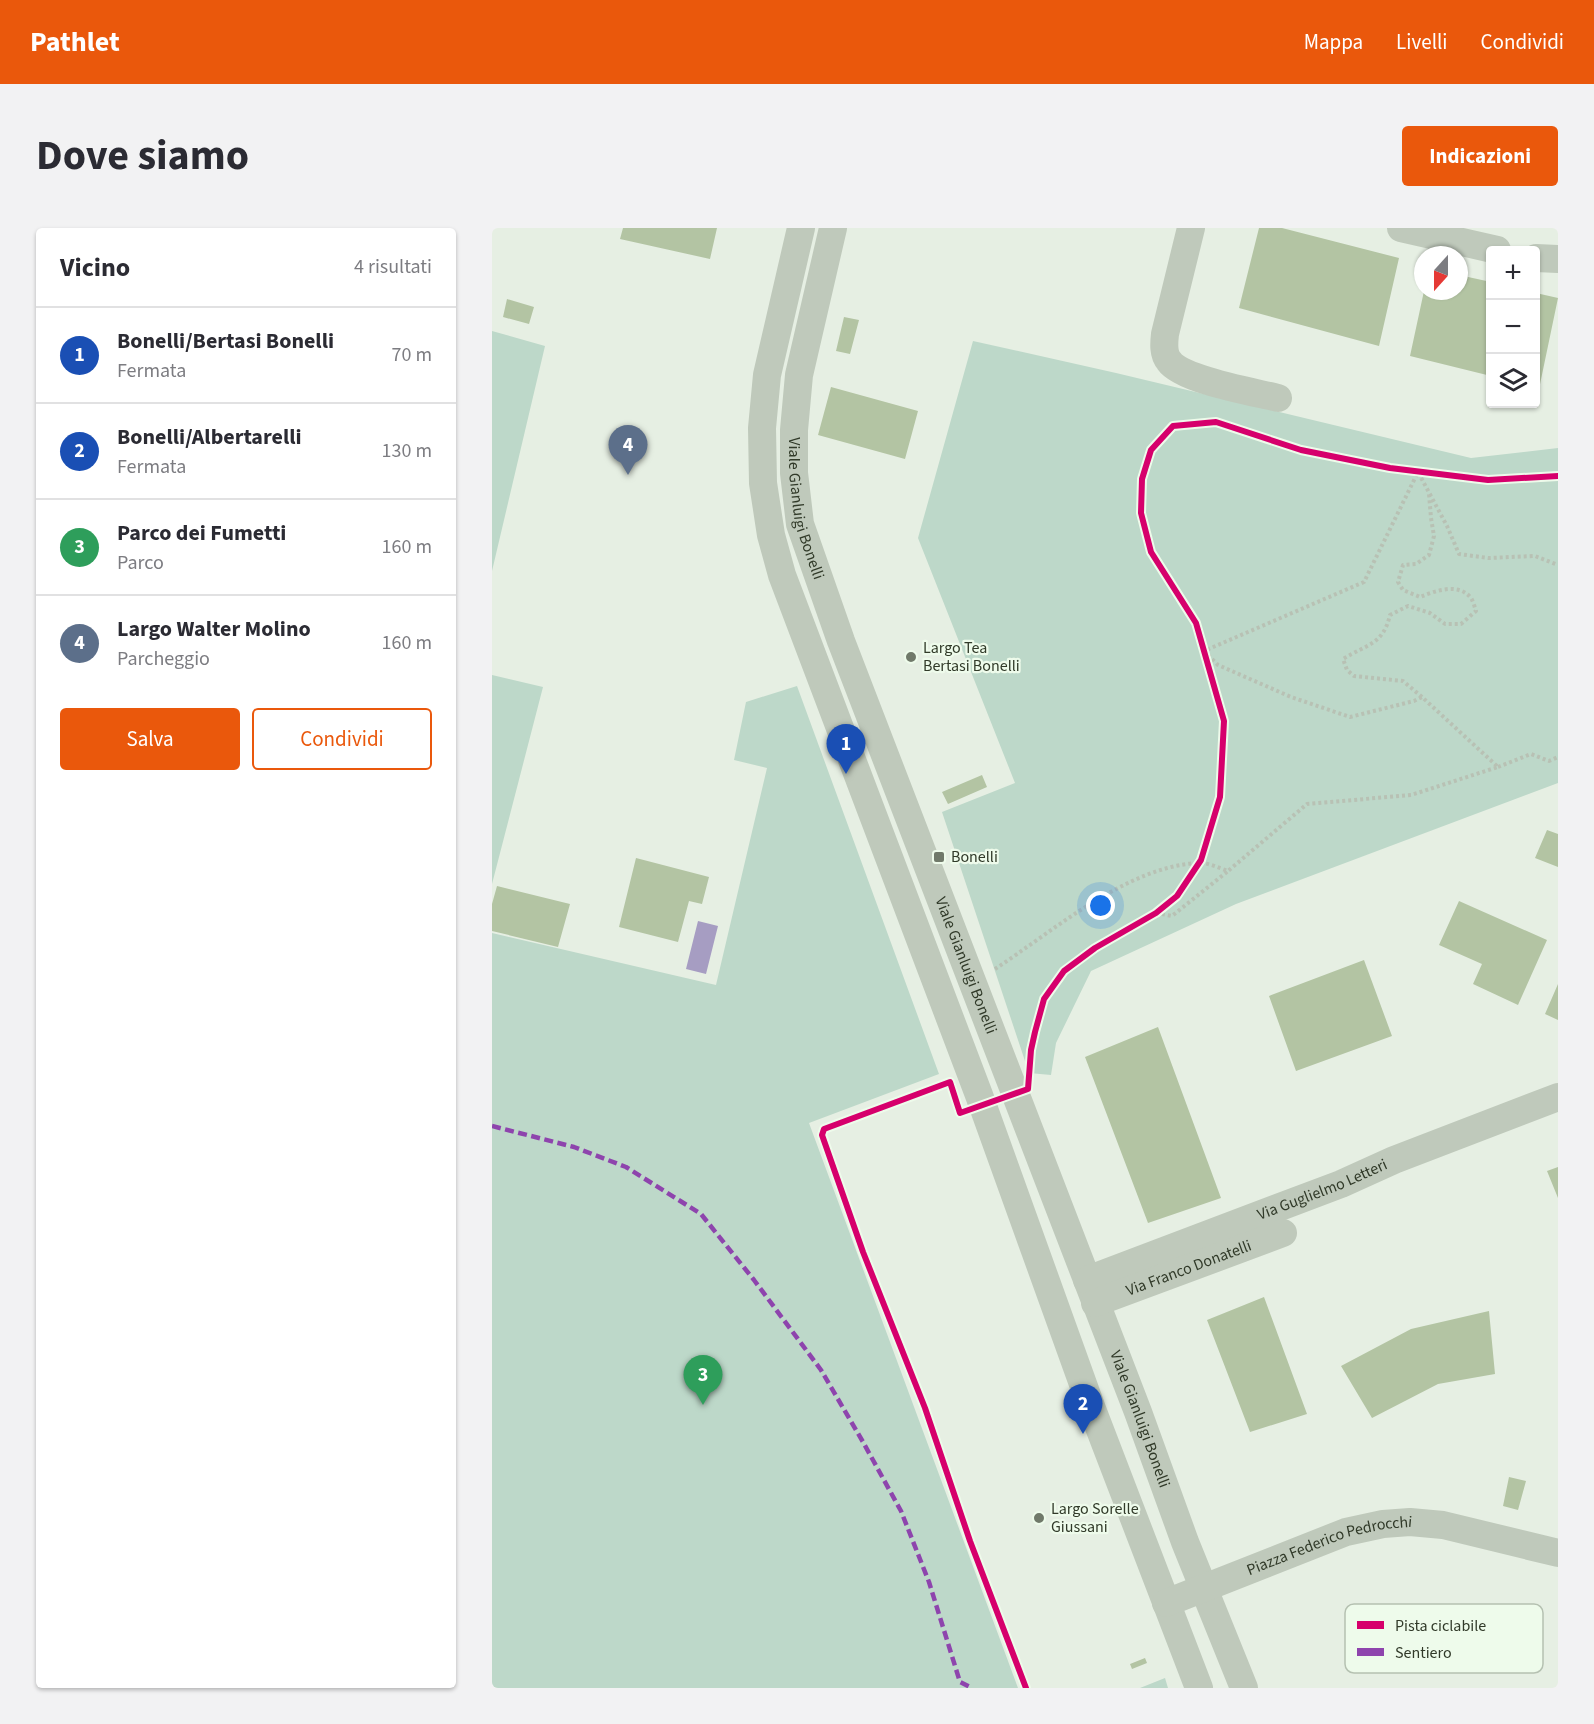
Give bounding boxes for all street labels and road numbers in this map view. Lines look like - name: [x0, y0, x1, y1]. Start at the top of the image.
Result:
- street label: Viale Gianluigi Bonelli: [783, 437, 830, 582]
- street label: Viale Gianluigi Bonelli: [930, 894, 1002, 1037]
- street label: Via Guglielmo Letteri: [1254, 1153, 1391, 1226]
- street label: Via Franco Donatelli: [1123, 1235, 1255, 1302]
- street label: Viale Gianluigi Bonelli: [1104, 1347, 1176, 1491]
- street label: Piazza Federico Pedrocchi: [1243, 1511, 1413, 1581]

